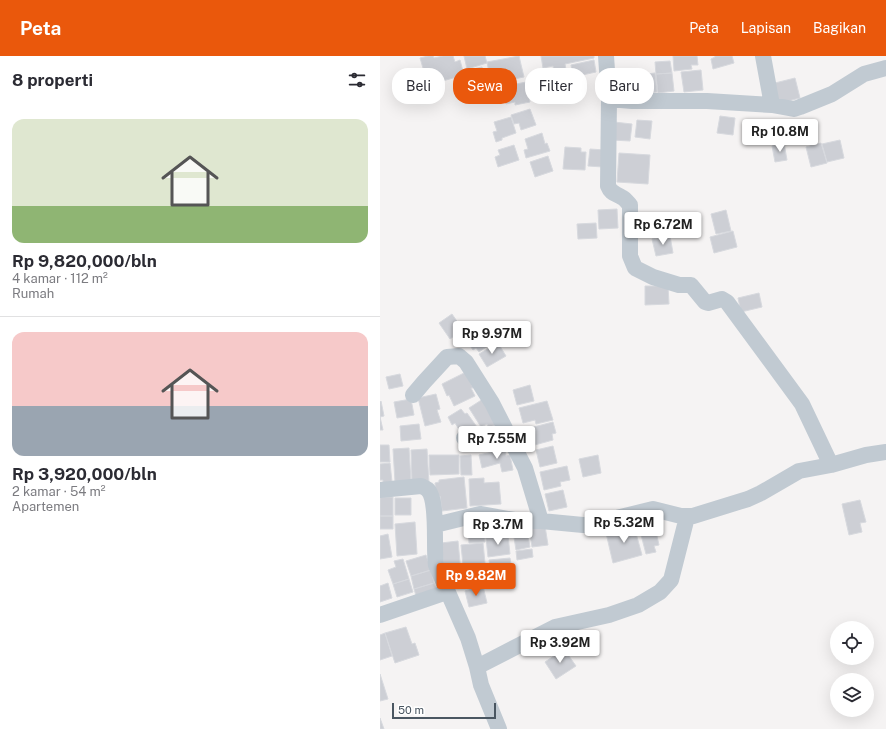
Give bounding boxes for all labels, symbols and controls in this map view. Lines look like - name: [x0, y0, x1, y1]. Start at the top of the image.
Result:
- text: Peta: [20, 17, 61, 39]
- text: Peta: [689, 20, 719, 36]
- text: Lapisan: [741, 20, 791, 36]
- text: Bagikan: [813, 20, 866, 36]
- chip: Beli: [392, 68, 445, 104]
- chip: Sewa: [453, 68, 517, 104]
- chip: Filter: [525, 68, 587, 104]
- chip: Baru: [595, 68, 654, 104]
- icon: filters: [346, 69, 368, 91]
- text: 8 properti: [12, 70, 93, 90]
- pin: Rp 10.8M: [739, 119, 821, 153]
- text: Rp 10.8M: [751, 124, 809, 139]
- icon: home: [154, 145, 226, 217]
- pin: Rp 6.72M: [622, 212, 704, 246]
- text: Rp 6.72M: [633, 217, 693, 232]
- text: Rp 9,820,000/bln: [12, 251, 157, 271]
- text: 4 kamar · 112 m²: [12, 271, 108, 286]
- text: Rumah: [12, 286, 54, 301]
- pin: Rp 9.97M: [451, 321, 533, 355]
- text: Rp 9.97M: [462, 326, 522, 341]
- icon: home: [154, 358, 226, 430]
- pin: Rp 7.55M: [456, 426, 538, 460]
- text: Rp 7.55M: [467, 431, 527, 446]
- text: Rp 3,920,000/bln: [12, 464, 157, 484]
- text: 2 kamar · 54 m²: [12, 484, 106, 499]
- text: Apartemen: [12, 499, 79, 514]
- pin: Rp 5.32M: [583, 510, 665, 544]
- pin: Rp 3.7M: [461, 512, 535, 546]
- text: Rp 5.32M: [594, 515, 654, 530]
- text: Rp 3.7M: [473, 517, 523, 532]
- pin: Rp 9.82M: [435, 563, 517, 597]
- text: Rp 9.82M: [446, 568, 506, 583]
- map controls: [830, 621, 874, 717]
- button: locate: [830, 621, 874, 665]
- pin: Rp 3.92M: [519, 630, 601, 664]
- text: Rp 3.92M: [530, 635, 590, 650]
- button: layers: [830, 673, 874, 717]
- scale bar: [392, 701, 496, 720]
- text: 50 m: [398, 704, 424, 716]

